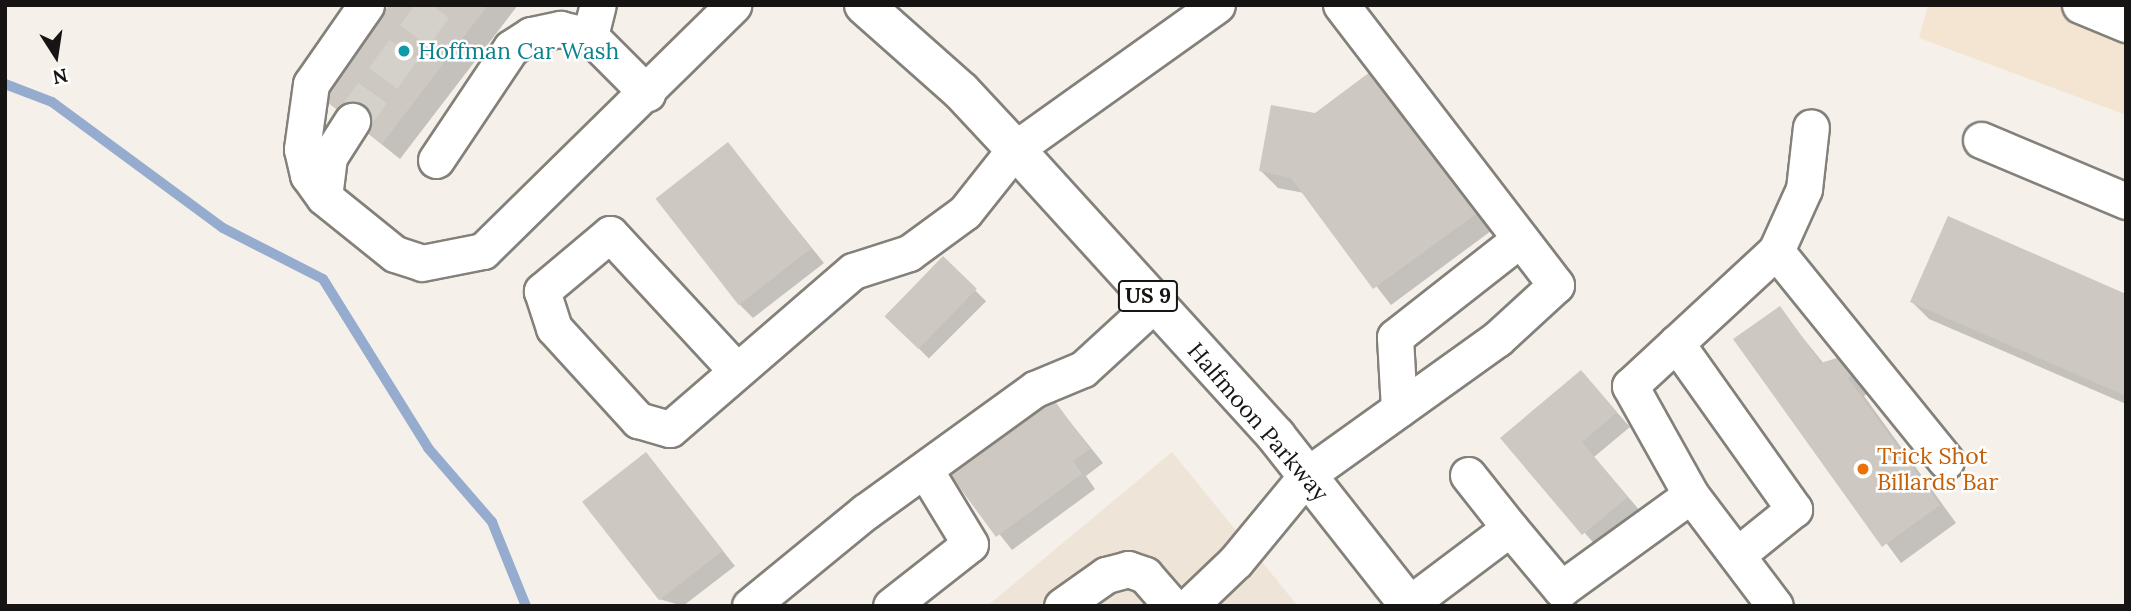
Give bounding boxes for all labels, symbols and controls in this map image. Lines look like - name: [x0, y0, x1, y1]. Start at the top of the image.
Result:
- north arrow: [21, 21, 91, 91]
- place label: Hoffman Car Wash: [418, 37, 619, 65]
- marker: Hoffman Car Wash: [396, 43, 412, 59]
- text: N: [51, 63, 70, 90]
- road number: US 9: [1116, 278, 1180, 314]
- street label: Halfmoon Parkway: [1182, 337, 1334, 507]
- place label: Trick Shot Billards Bar: [1877, 442, 1998, 496]
- marker: Trick Shot Billards Bar: [1855, 461, 1871, 477]

